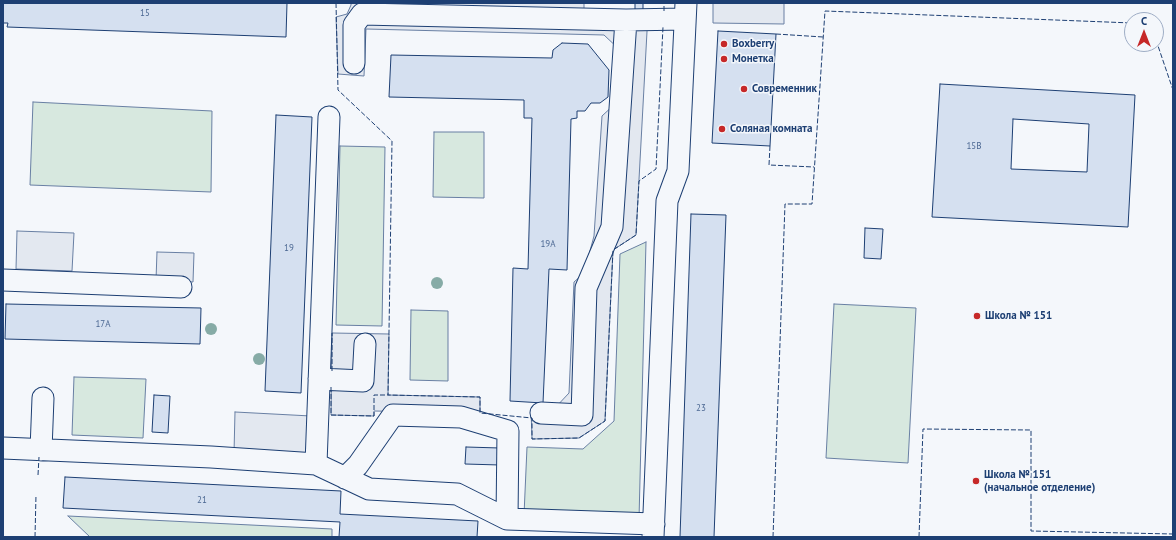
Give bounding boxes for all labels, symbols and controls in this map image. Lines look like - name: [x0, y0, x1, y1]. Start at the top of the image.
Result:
- house number: 15: [140, 8, 150, 18]
- north arrow: [1124, 12, 1164, 52]
- text: С: [1141, 14, 1147, 28]
- place label: Boxberry: [732, 37, 774, 51]
- marker: Boxberry: [719, 39, 729, 49]
- place label: Монетка: [732, 52, 774, 66]
- marker: Монетка: [719, 54, 729, 64]
- place label: Современник: [752, 82, 817, 96]
- marker: Современник: [739, 84, 749, 94]
- place label: Соляная комната: [730, 122, 812, 136]
- marker: Соляная комната: [717, 124, 727, 134]
- house number: 15В: [966, 141, 982, 151]
- house number: 19А: [540, 239, 556, 249]
- house number: 19: [284, 243, 294, 253]
- place label: Школа № 151: [985, 309, 1052, 323]
- marker: Школа № 151: [972, 311, 982, 321]
- house number: 17А: [95, 319, 111, 329]
- house number: 23: [696, 403, 706, 413]
- place label: Школа № 151 (начальное отделение): [984, 468, 1095, 494]
- marker: Школа № 151 (начальное отделение): [971, 476, 981, 486]
- house number: 21: [197, 495, 207, 505]

